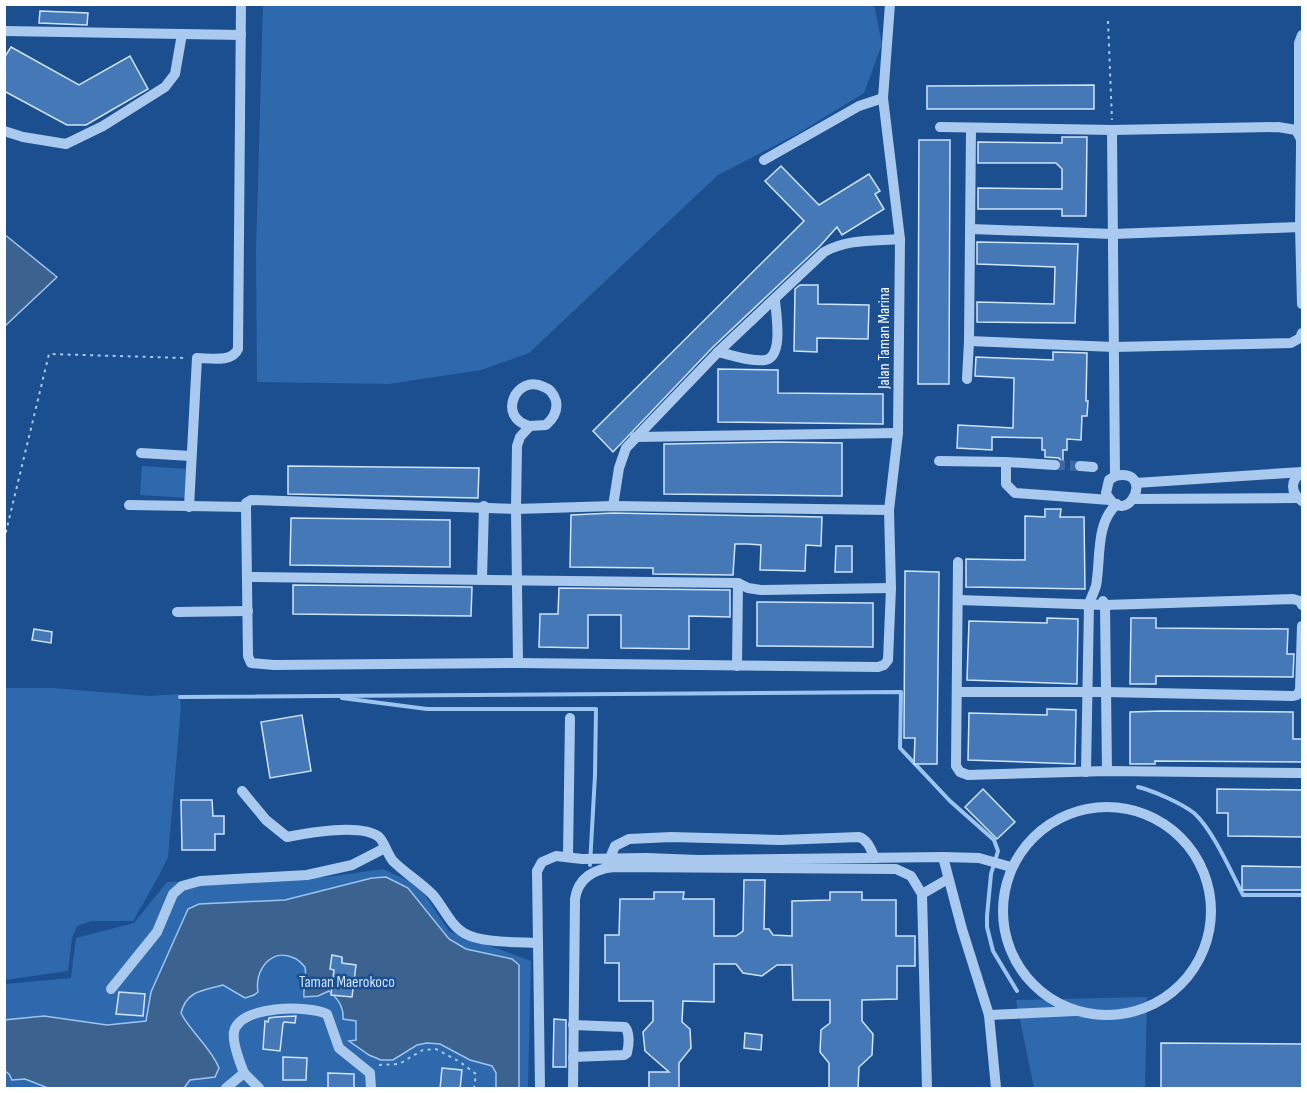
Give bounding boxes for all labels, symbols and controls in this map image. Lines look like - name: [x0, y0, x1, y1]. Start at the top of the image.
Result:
- street label: Jalan Taman Marina: [875, 287, 894, 390]
- park label: Taman Maerokoco: [299, 973, 395, 992]

